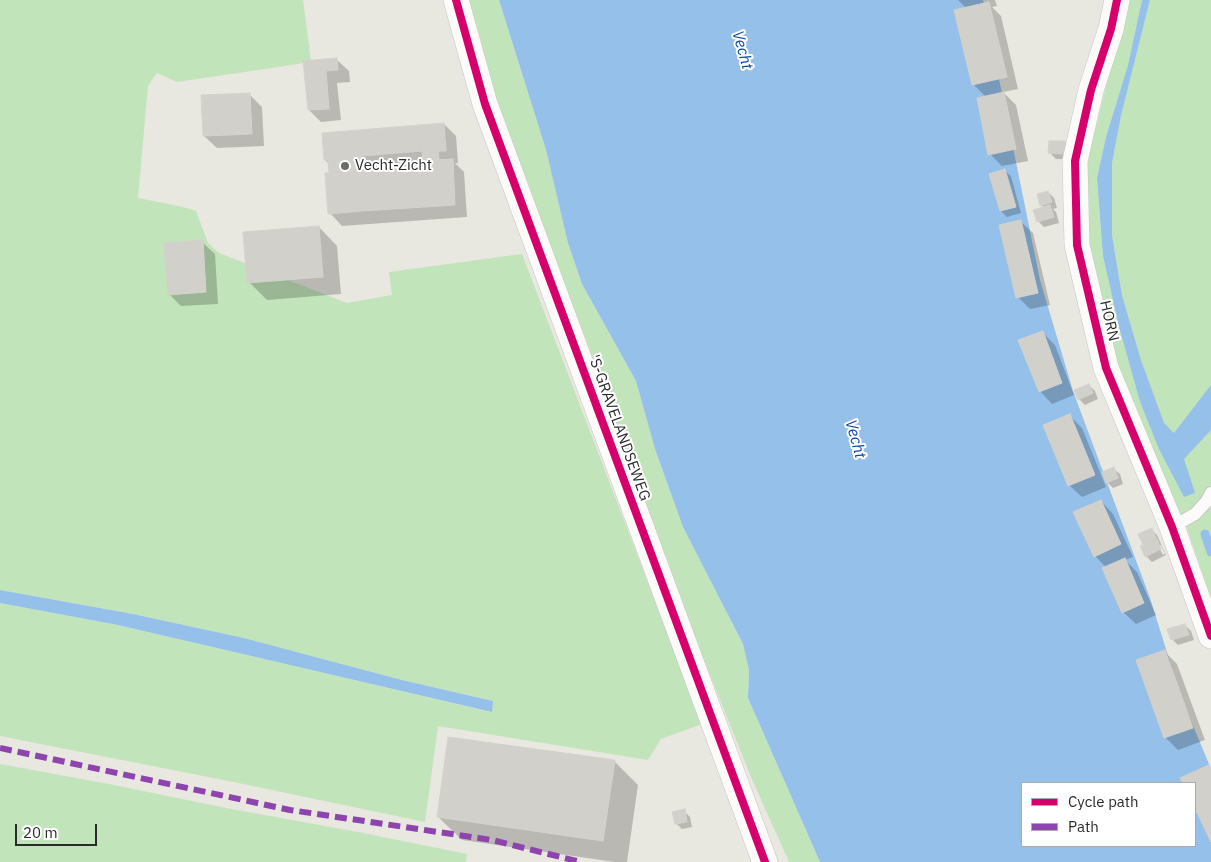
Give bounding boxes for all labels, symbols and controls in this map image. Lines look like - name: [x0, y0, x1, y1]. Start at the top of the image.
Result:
- water label: Vecht: [727, 29, 757, 71]
- place label: Vecht-Zicht: [355, 157, 432, 175]
- marker: Vecht-Zicht: [339, 160, 351, 172]
- street label: HORN: [1096, 299, 1122, 343]
- street label: 'S-GRAVELANDSEWEG: [584, 353, 654, 503]
- water label: Vecht: [840, 418, 870, 460]
- legend: [1021, 782, 1196, 847]
- text: Cycle path: [1068, 792, 1139, 811]
- scale bar: [18, 814, 100, 846]
- text: Path: [1068, 817, 1099, 836]
- text: 20 m: [23, 823, 58, 842]

